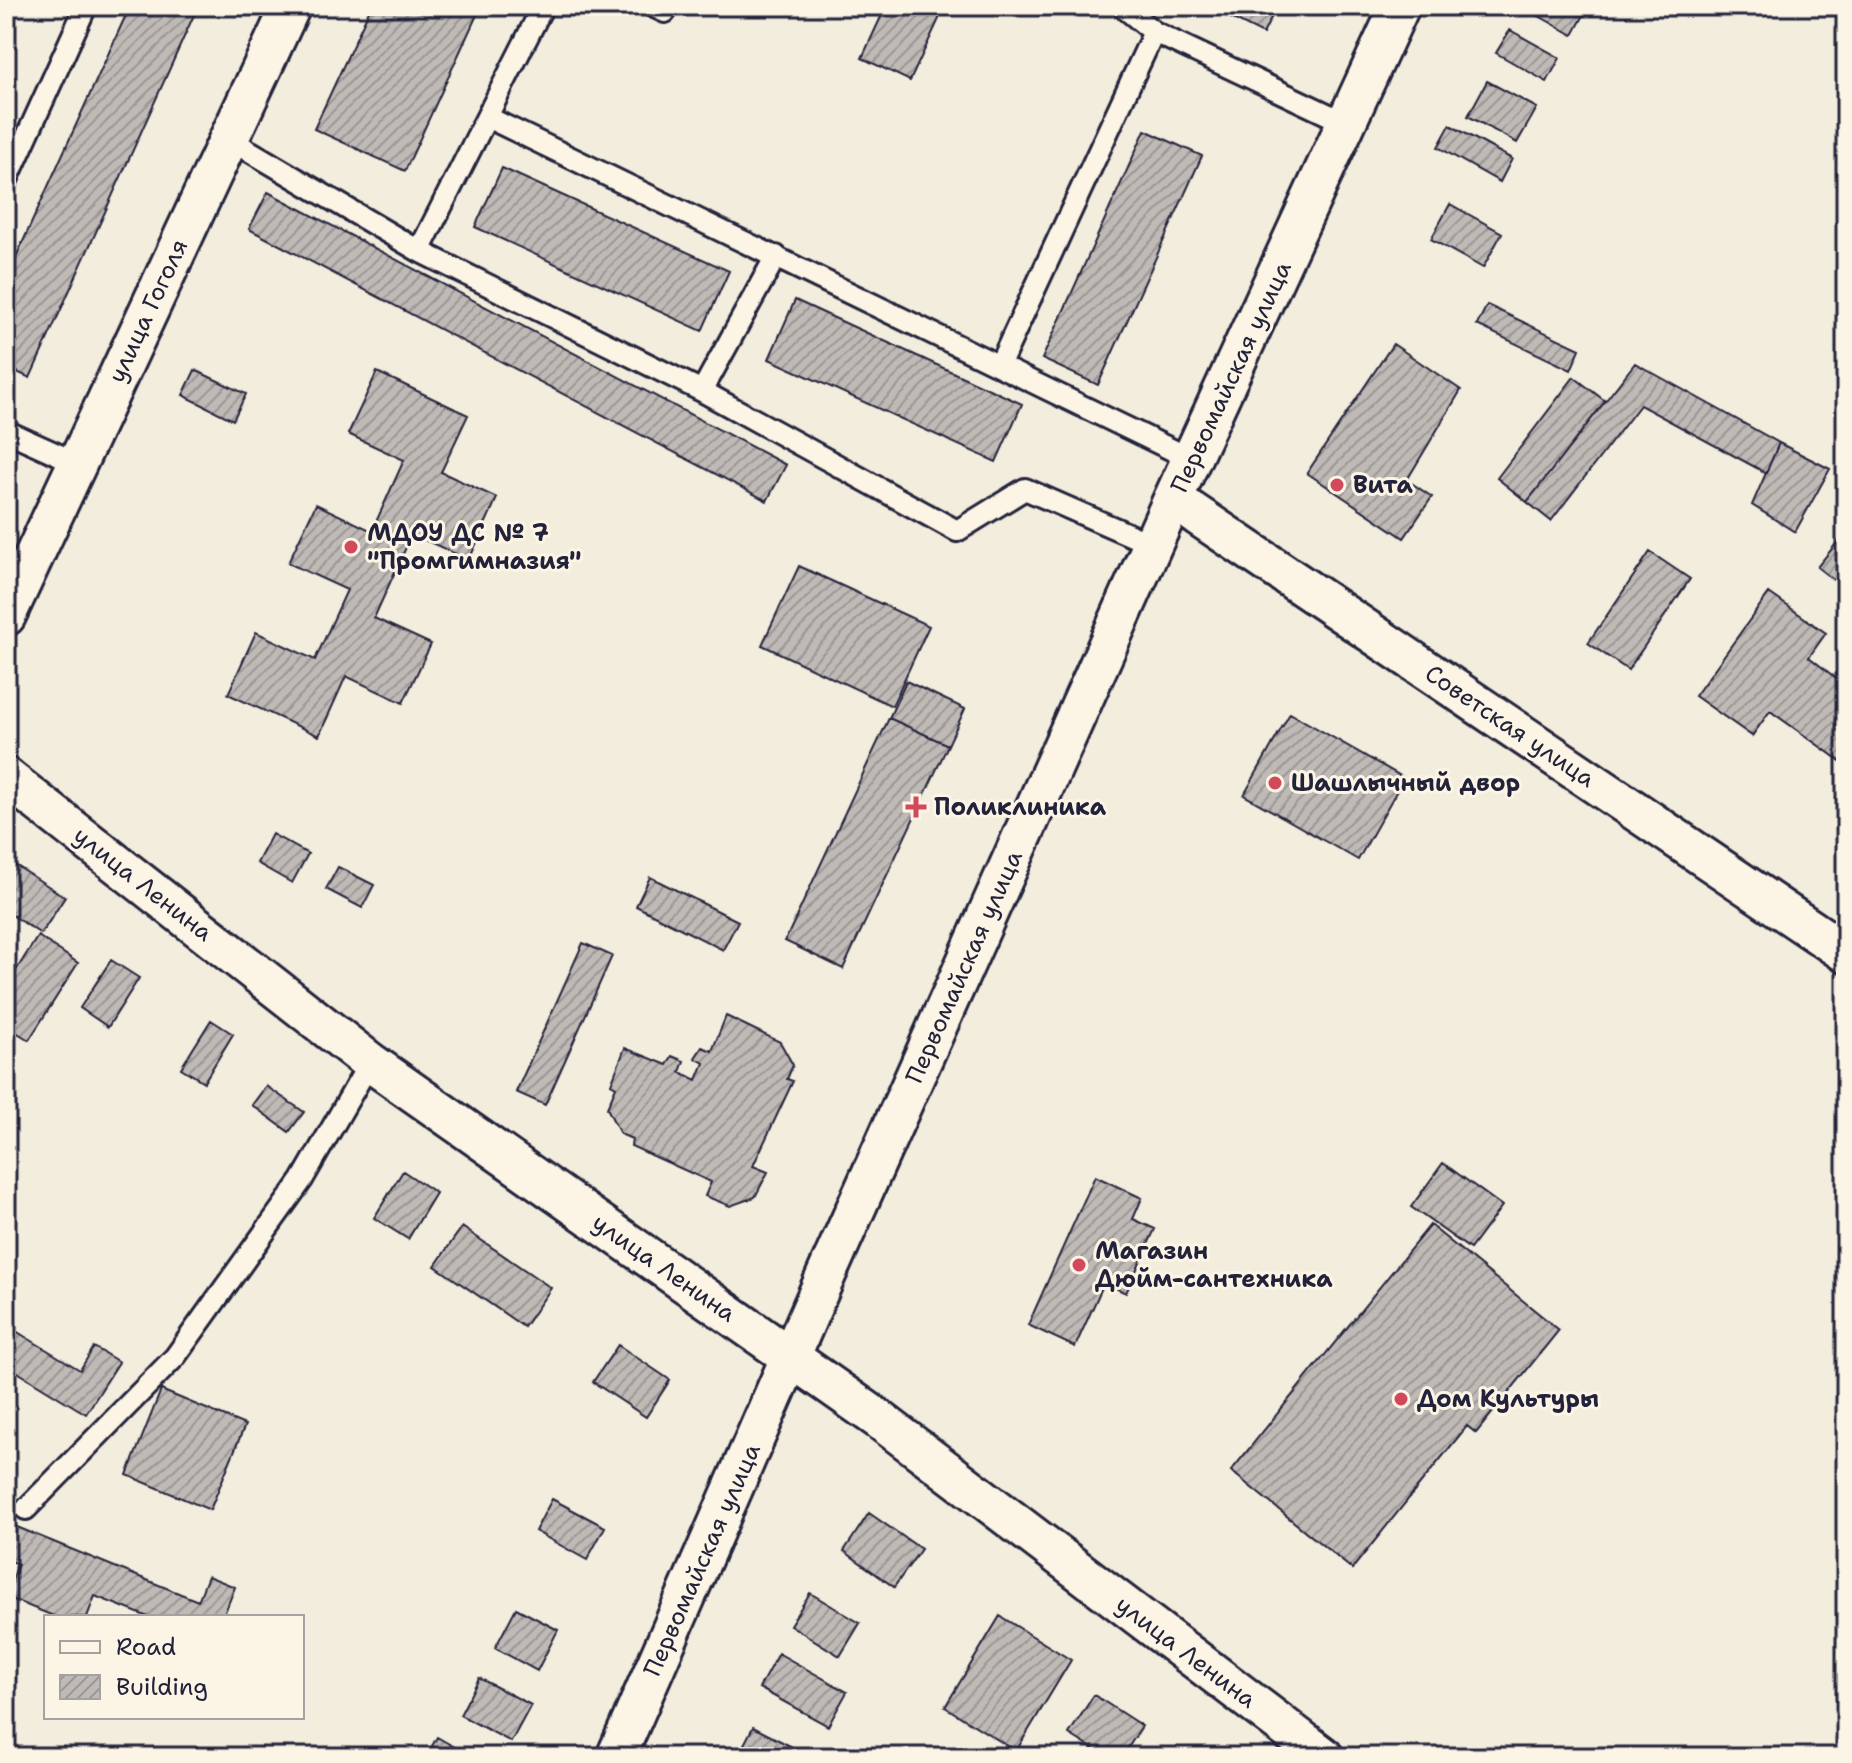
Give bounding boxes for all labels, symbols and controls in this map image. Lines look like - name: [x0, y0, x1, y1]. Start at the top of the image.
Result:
- street label: улица Гоголя: [101, 234, 195, 388]
- street label: Первомайская улица: [1163, 256, 1299, 498]
- place label: Вита: [1353, 469, 1413, 501]
- marker: Вита: [1328, 476, 1346, 494]
- place label: МДОУ ДС № 7 "Промгимназия": [367, 517, 582, 577]
- marker: МДОУ ДС № 7 "Промгимназия": [342, 538, 360, 556]
- street label: Советская улица: [1419, 657, 1601, 795]
- place label: Шашлычный двор: [1291, 767, 1520, 799]
- marker: Шашлычный двор: [1266, 774, 1284, 792]
- place label: Поликлиника: [934, 791, 1107, 823]
- marker: Поликлиника: [905, 796, 927, 818]
- street label: улица Ленина: [67, 820, 219, 949]
- street label: Первомайская улица: [898, 845, 1030, 1089]
- street label: улица Ленина: [586, 1207, 742, 1329]
- place label: Магазин Дюйм-сантехника: [1095, 1235, 1333, 1295]
- marker: Магазин Дюйм-сантехника: [1070, 1256, 1088, 1274]
- place label: Дом Культуры: [1417, 1383, 1599, 1415]
- marker: Дом Культуры: [1392, 1390, 1410, 1408]
- street label: Первомайская улица: [636, 1438, 768, 1682]
- street label: улица Ленина: [1109, 1589, 1263, 1716]
- legend: [44, 1615, 304, 1719]
- text: Road: [116, 1631, 176, 1663]
- text: Building: [116, 1671, 208, 1703]

